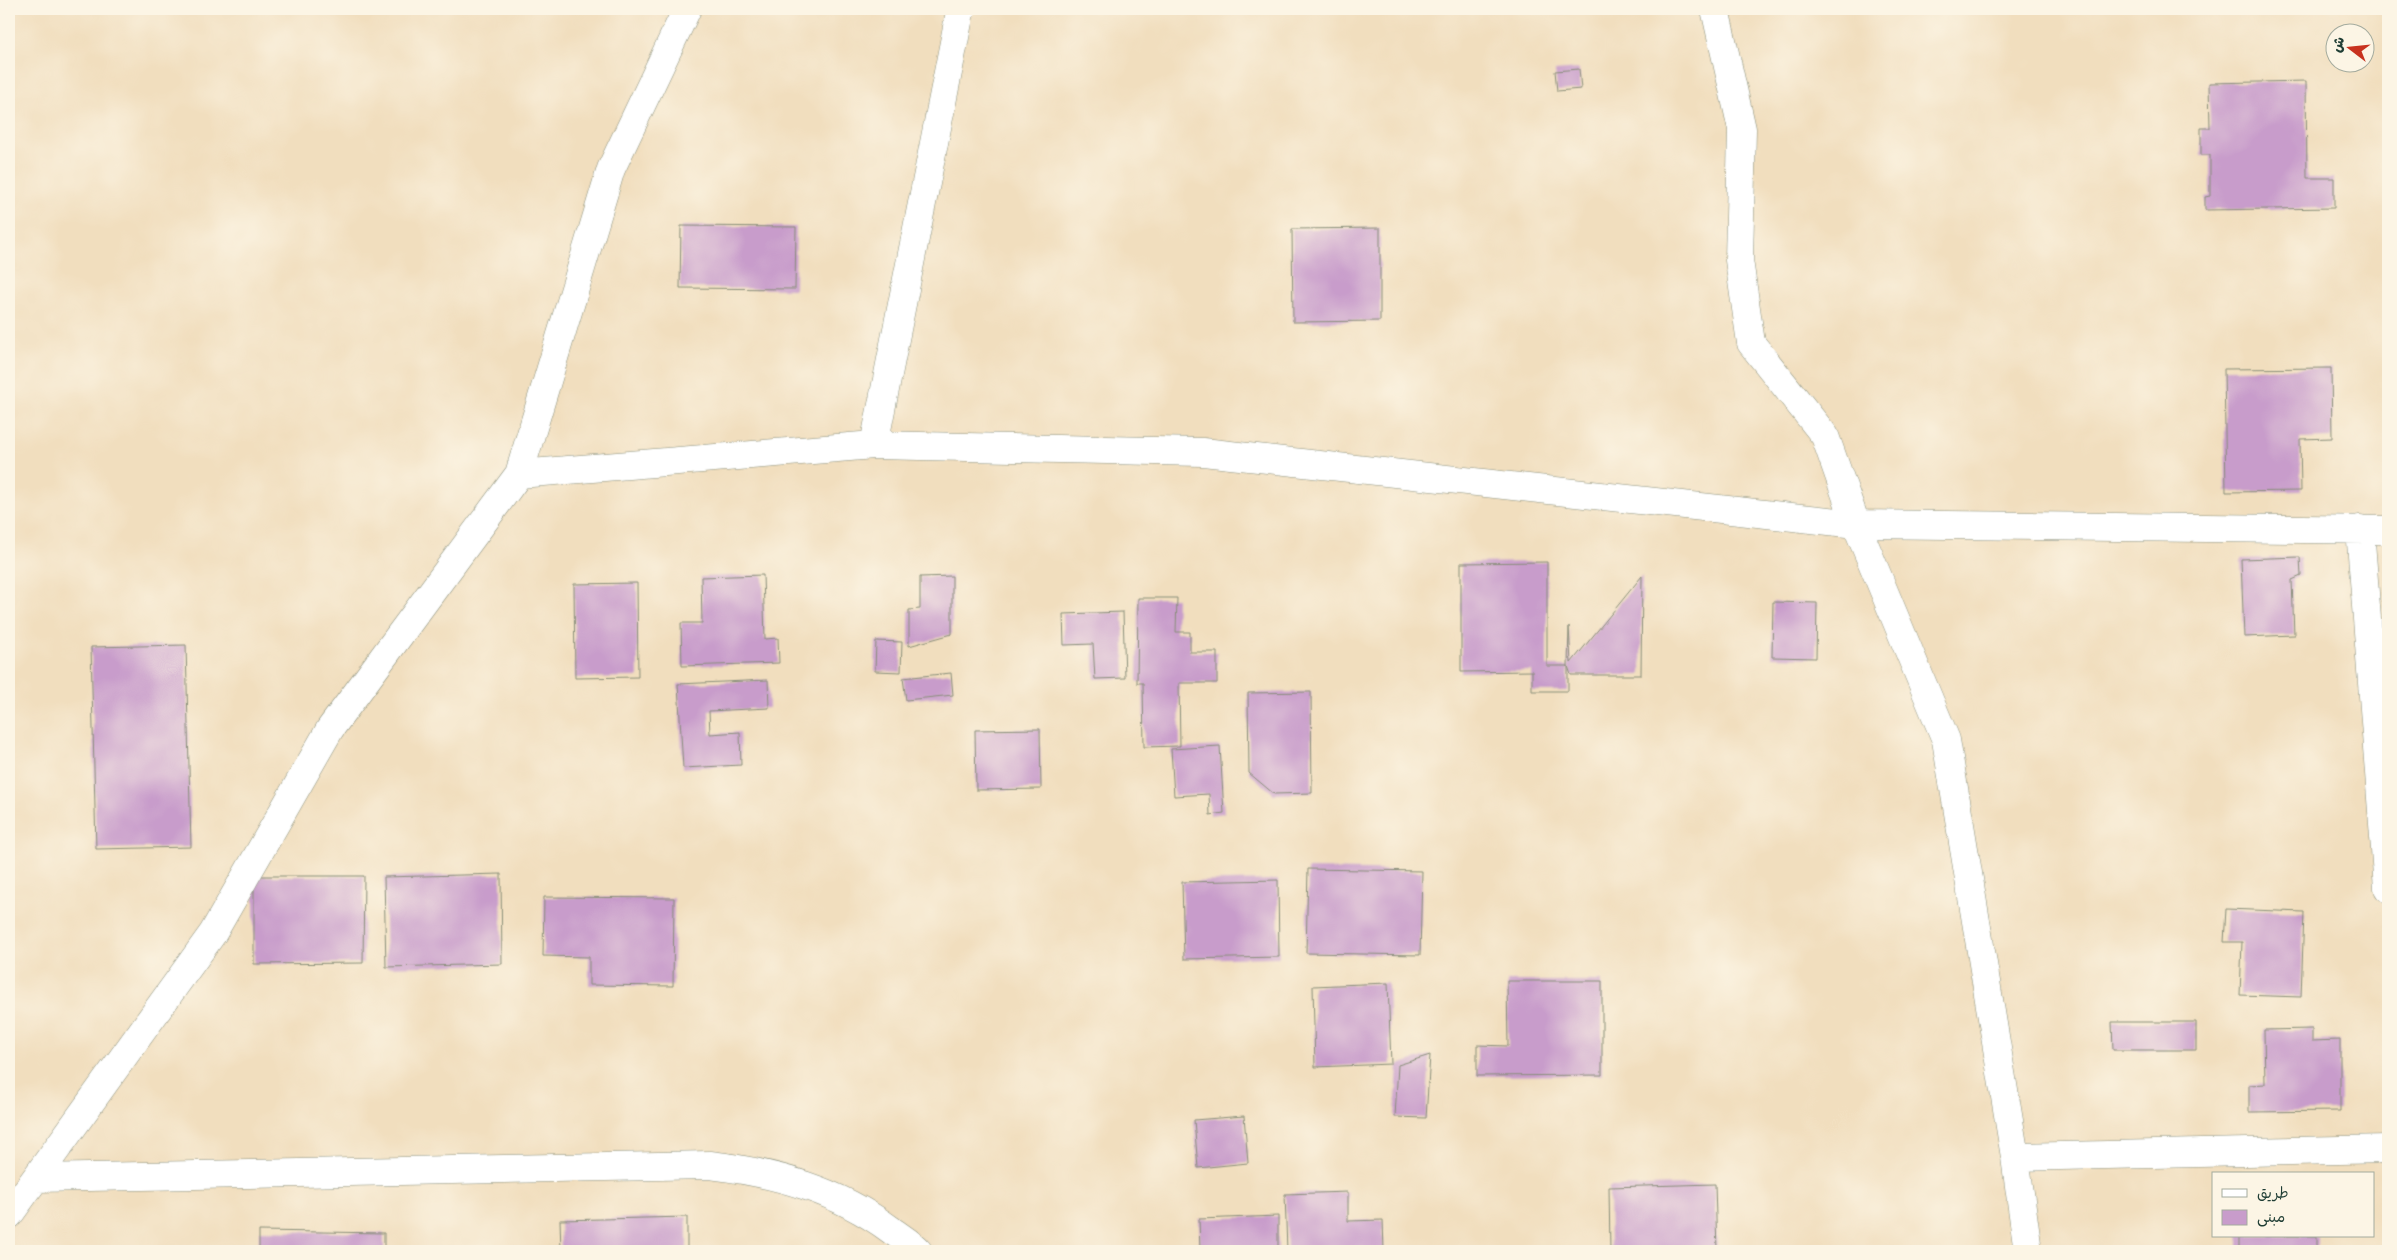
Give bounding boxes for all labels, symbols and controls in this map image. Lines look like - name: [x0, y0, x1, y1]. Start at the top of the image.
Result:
- north arrow: [2324, 22, 2374, 72]
- text: ش: [2325, 34, 2349, 55]
- legend: [2212, 1172, 2374, 1238]
- text: طريق: [2257, 1180, 2289, 1203]
- text: مبنى: [2257, 1204, 2285, 1227]

